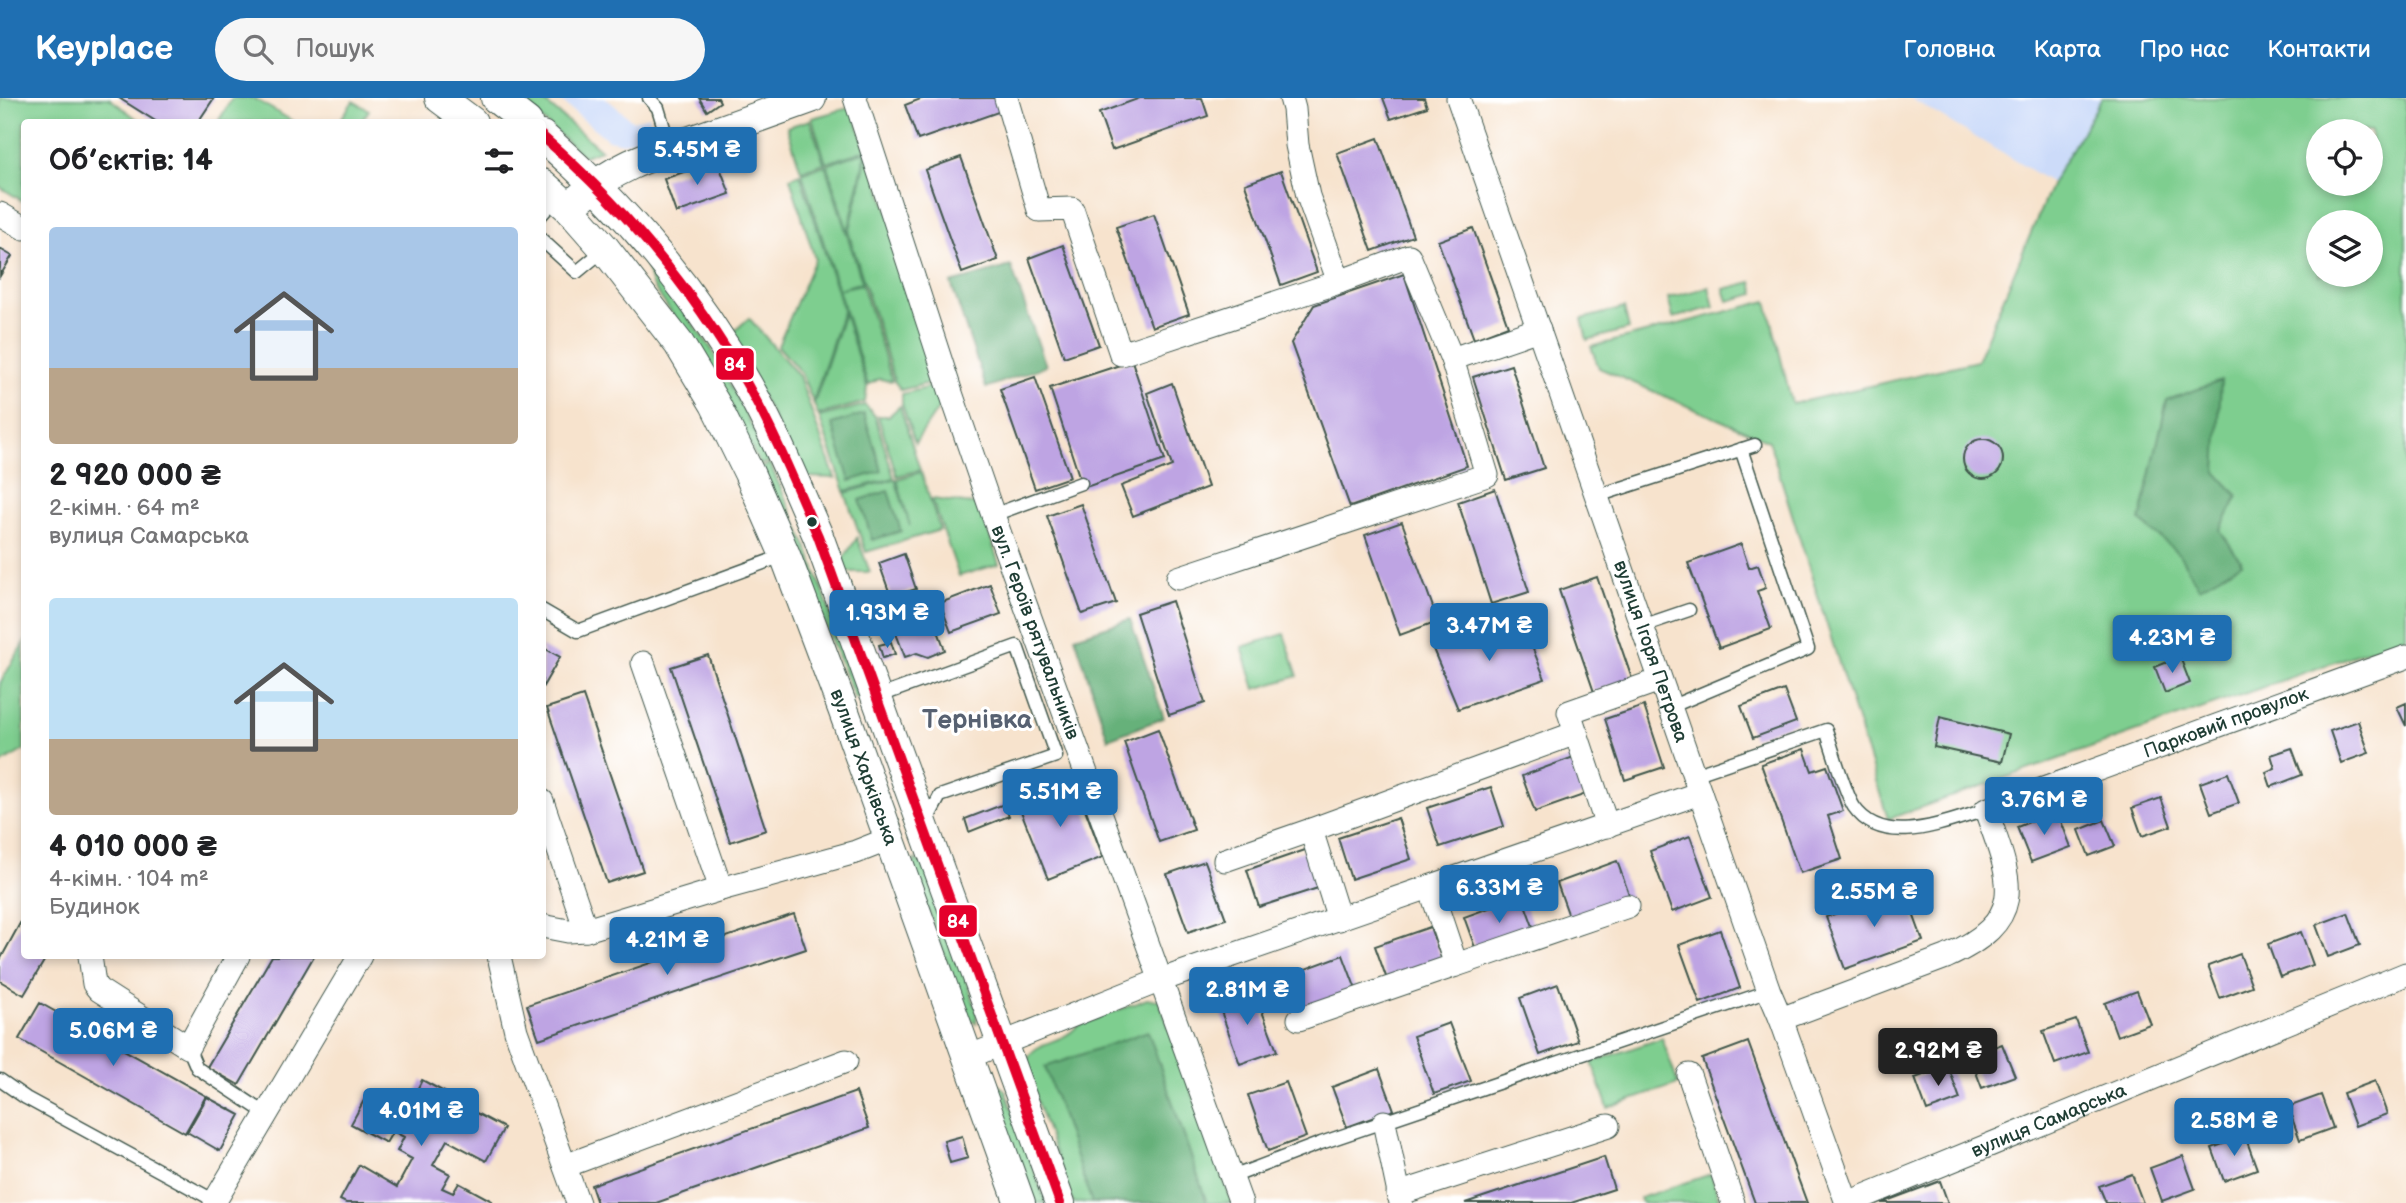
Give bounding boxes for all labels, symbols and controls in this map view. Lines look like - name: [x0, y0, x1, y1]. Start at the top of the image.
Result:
- search box: [215, 18, 705, 81]
- text: Keyplace: [35, 29, 173, 69]
- icon: search: [239, 30, 277, 68]
- text: Пошук: [295, 34, 374, 65]
- text: Головна: [1904, 35, 1996, 64]
- text: Карта: [2034, 35, 2101, 64]
- text: Про нас: [2139, 35, 2229, 64]
- text: Контакти: [2267, 35, 2371, 64]
- map controls: [2306, 119, 2383, 287]
- button: locate: [2306, 119, 2383, 196]
- pin: 5.45M ₴: [632, 127, 762, 187]
- text: 5.45M ₴: [654, 136, 740, 164]
- icon: filters: [480, 142, 518, 180]
- text: Об’єктів: 14: [49, 143, 213, 179]
- button: layers: [2306, 210, 2383, 287]
- icon: home: [221, 273, 347, 399]
- line badge: 84: [715, 347, 755, 381]
- text: 84: [724, 354, 746, 377]
- text: 2 920 000 ₴: [49, 458, 221, 494]
- text: 2-кімн. · 64 m²: [49, 494, 200, 522]
- unlabelled marker: [805, 515, 819, 529]
- text: вулиця Самарська: [49, 522, 249, 550]
- street label: вул. Героїв рятувальників: [986, 522, 1084, 743]
- street label: вулиця Ігоря Петрова: [1608, 557, 1693, 745]
- pin: 1.93M ₴: [822, 590, 952, 650]
- text: 1.93M ₴: [845, 599, 929, 627]
- pin: 3.47M ₴: [1424, 603, 1554, 663]
- text: 3.47M ₴: [1446, 612, 1532, 640]
- pin: 4.23M ₴: [2107, 616, 2237, 675]
- text: 4.23M ₴: [2129, 624, 2215, 652]
- icon: home: [221, 644, 347, 770]
- street label: Парковий провулок: [2140, 682, 2311, 763]
- street label: вулиця Харківська: [825, 686, 903, 849]
- district label: Тернівка: [922, 705, 1033, 736]
- pin: 5.51M ₴: [995, 770, 1125, 829]
- text: 5.51M ₴: [1019, 778, 1101, 806]
- pin: 3.76M ₴: [1979, 778, 2109, 837]
- text: 3.76M ₴: [2001, 786, 2087, 814]
- text: 4 010 000 ₴: [49, 829, 217, 865]
- text: 4-кімн. · 104 m²: [49, 865, 209, 893]
- pin: 6.33M ₴: [1434, 866, 1564, 925]
- pin: 2.55M ₴: [1809, 870, 1939, 929]
- text: 6.33M ₴: [1455, 874, 1543, 902]
- text: 2.55M ₴: [1831, 878, 1917, 906]
- text: Будинок: [49, 893, 140, 921]
- line badge: 84: [938, 904, 978, 938]
- text: 84: [947, 911, 969, 934]
- pin: 4.21M ₴: [602, 918, 732, 977]
- text: 4.21M ₴: [626, 926, 708, 954]
- pin: 2.81M ₴: [1182, 968, 1312, 1027]
- text: 2.81M ₴: [1205, 976, 1289, 1004]
- pin: 5.06M ₴: [48, 1009, 178, 1068]
- text: 5.06M ₴: [69, 1017, 157, 1045]
- pin: 2.92M ₴: [1873, 1028, 2003, 1088]
- text: 2.92M ₴: [1894, 1037, 1982, 1065]
- street label: вулиця Самарська: [1968, 1079, 2130, 1163]
- pin: 4.01M ₴: [356, 1088, 486, 1148]
- text: 4.01M ₴: [379, 1097, 463, 1125]
- pin: 2.58M ₴: [2169, 1098, 2299, 1158]
- text: 2.58M ₴: [2190, 1107, 2278, 1135]

